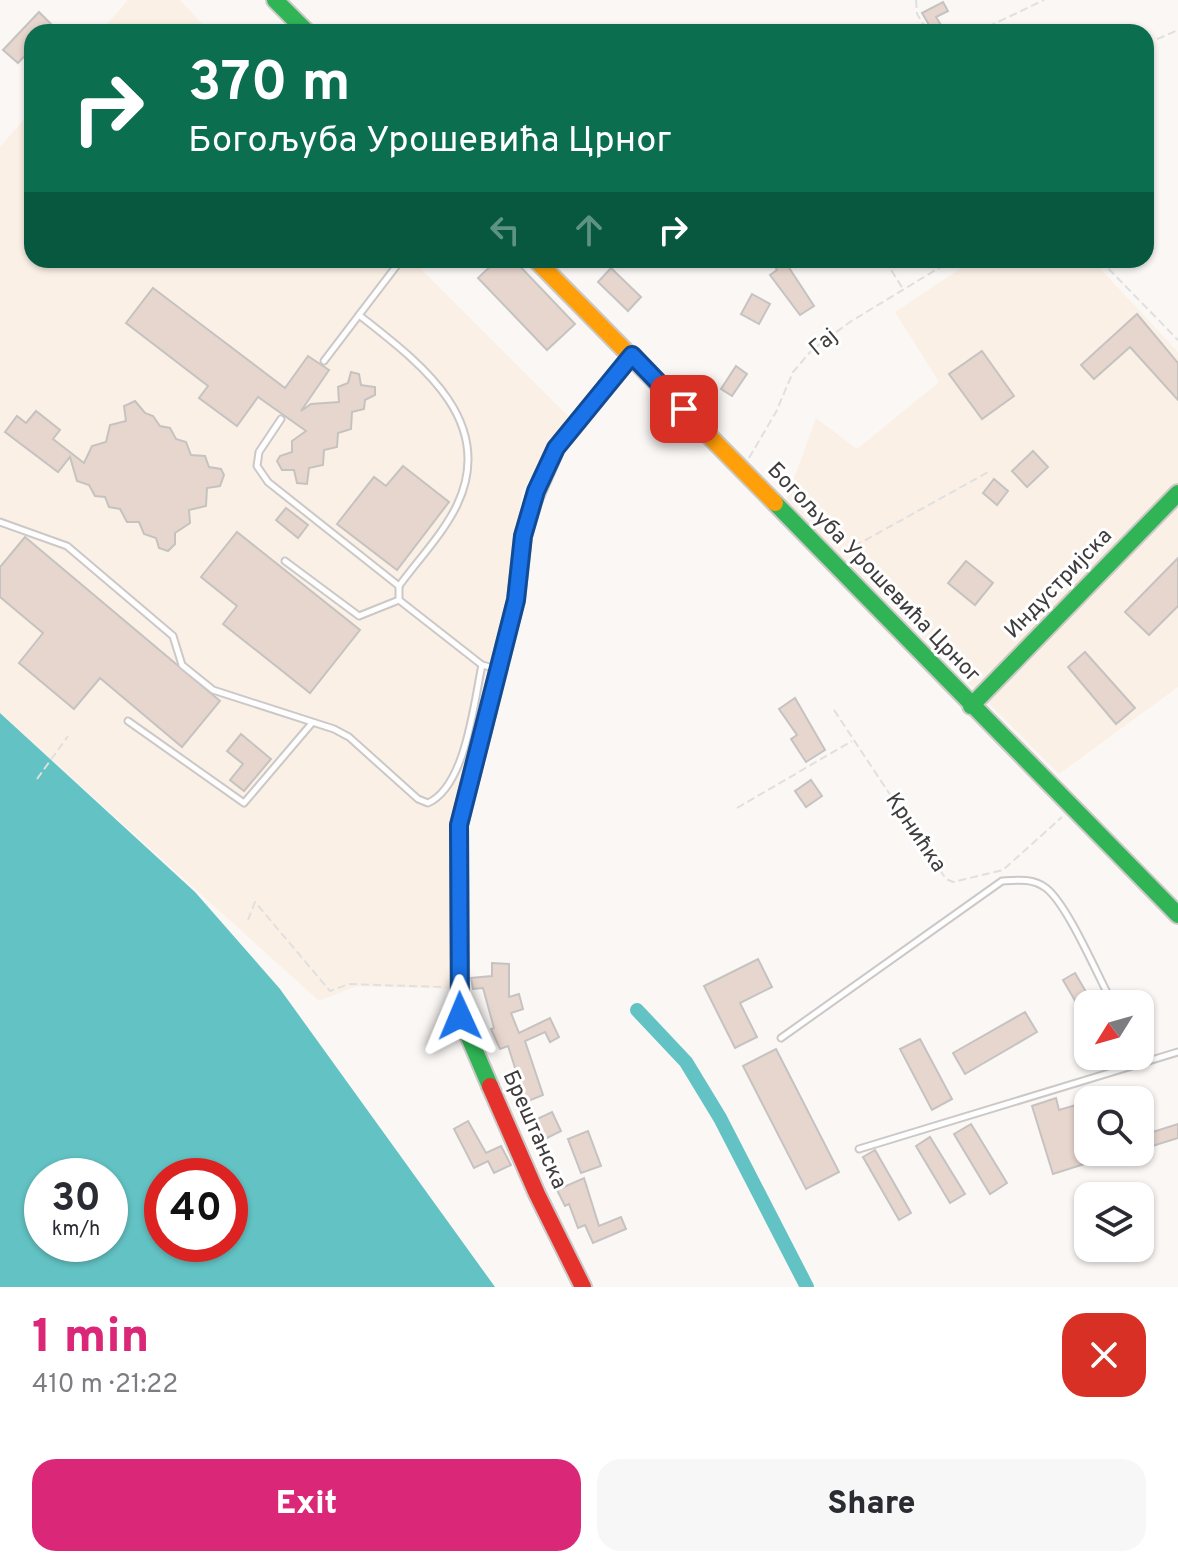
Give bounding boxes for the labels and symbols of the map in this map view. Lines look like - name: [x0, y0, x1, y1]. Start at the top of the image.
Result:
- street label: Гај: [804, 323, 844, 363]
- pin: [650, 375, 718, 443]
- street label: Богољуба Урошевића Црног: [761, 457, 985, 689]
- street label: Индустријска: [1000, 523, 1118, 645]
- street label: Крнићка: [879, 788, 951, 878]
- position arrow: [418, 974, 502, 1058]
- north arrow: [1074, 990, 1154, 1070]
- street label: Брештанска: [496, 1066, 572, 1194]
- speed limit sign: 40: [144, 1158, 248, 1262]

